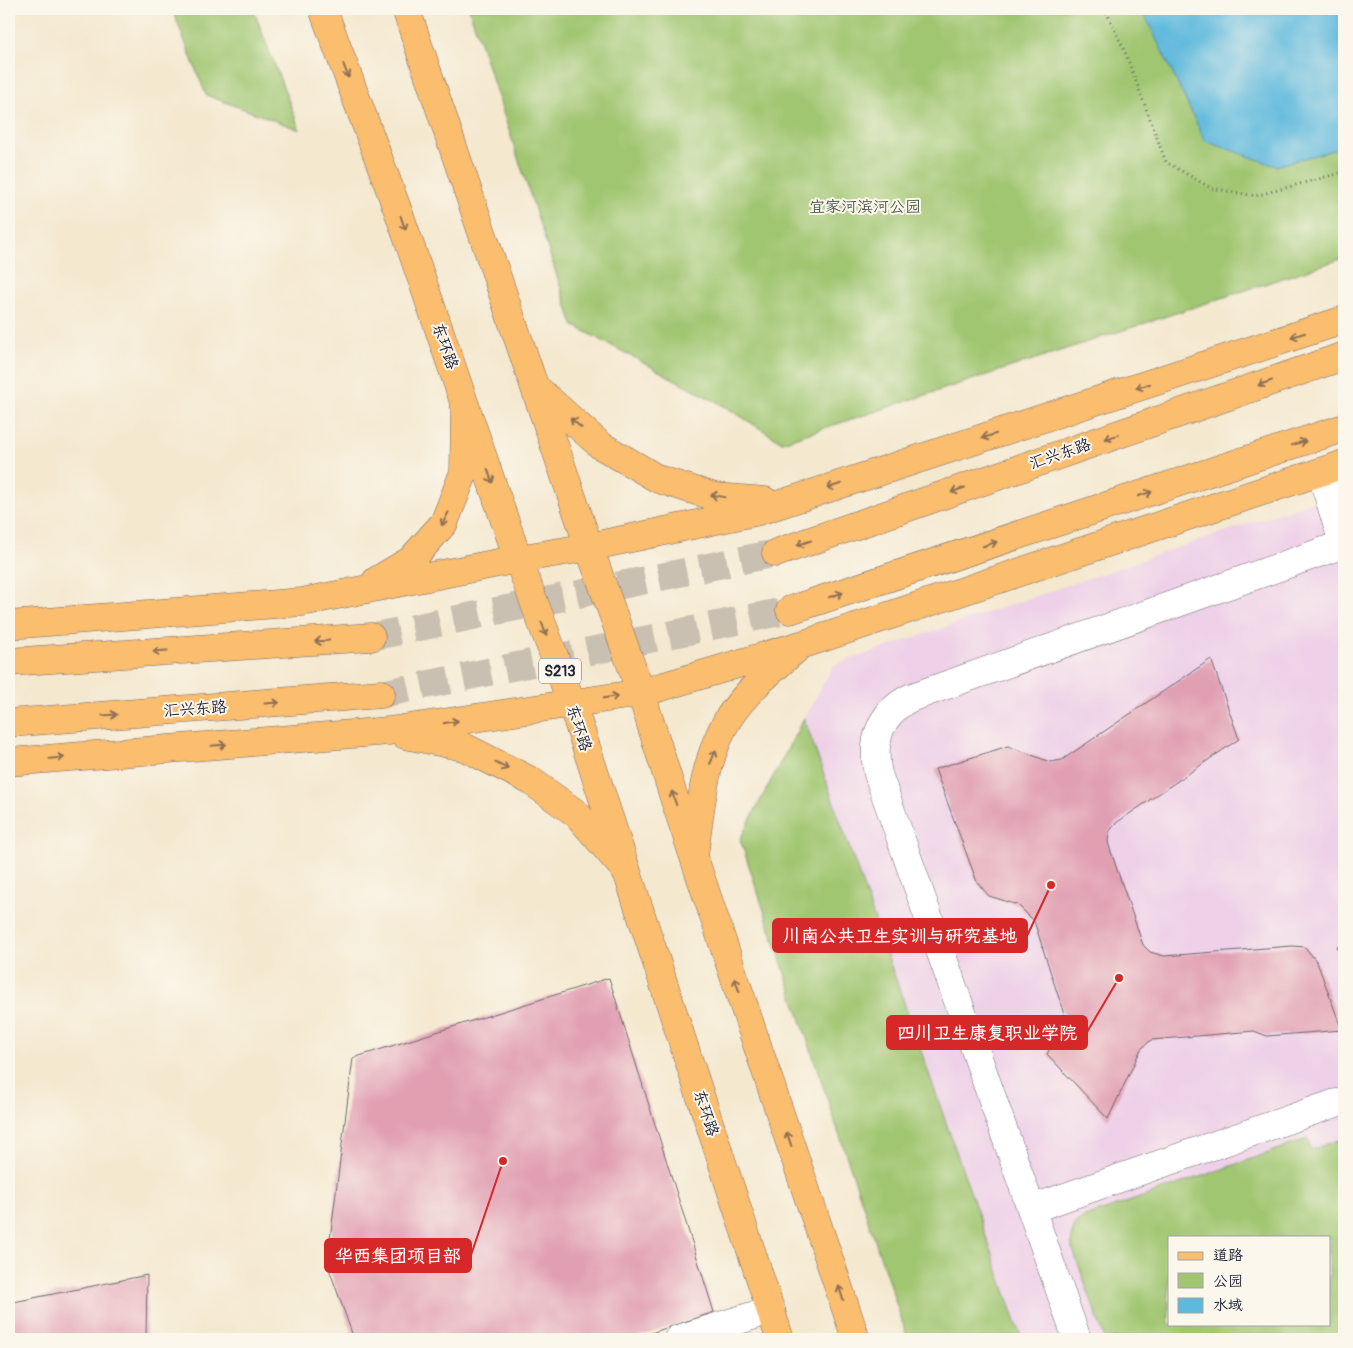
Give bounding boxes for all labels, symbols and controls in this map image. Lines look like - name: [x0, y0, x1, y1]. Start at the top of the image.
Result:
- one-way arrow: [341, 63, 351, 78]
- park label: 宜家河滨河公园: [809, 197, 921, 217]
- one-way arrow: [398, 215, 408, 231]
- street label: 东环路: [428, 320, 462, 372]
- one-way arrow: [1290, 331, 1306, 341]
- one-way arrow: [1257, 379, 1273, 389]
- one-way arrow: [1136, 381, 1152, 391]
- one-way arrow: [569, 418, 582, 429]
- one-way arrow: [982, 432, 997, 441]
- one-way arrow: [1104, 432, 1120, 442]
- street label: 汇兴东路: [1026, 434, 1094, 474]
- one-way arrow: [1291, 438, 1306, 447]
- one-way arrow: [486, 468, 495, 483]
- one-way arrow: [827, 482, 843, 492]
- one-way arrow: [951, 486, 966, 495]
- one-way arrow: [1136, 488, 1152, 498]
- one-way arrow: [710, 491, 726, 501]
- one-way arrow: [440, 511, 449, 526]
- one-way arrow: [797, 539, 813, 548]
- one-way arrow: [982, 539, 998, 548]
- one-way arrow: [828, 590, 843, 599]
- one-way arrow: [540, 621, 549, 636]
- one-way arrow: [315, 636, 331, 645]
- one-way arrow: [152, 647, 168, 656]
- road number: S213: [539, 658, 581, 684]
- one-way arrow: [603, 692, 619, 702]
- street label: 汇兴东路: [162, 697, 228, 721]
- one-way arrow: [263, 698, 279, 707]
- street label: 东环路: [562, 702, 596, 754]
- one-way arrow: [101, 711, 117, 720]
- one-way arrow: [442, 717, 458, 727]
- one-way arrow: [211, 740, 227, 750]
- one-way arrow: [708, 750, 718, 765]
- one-way arrow: [49, 753, 65, 763]
- one-way arrow: [494, 762, 509, 771]
- one-way arrow: [669, 790, 679, 806]
- callout: 川南公共卫生实训与研究基地: [773, 919, 1027, 952]
- text: 川南公共卫生实训与研究基地: [783, 925, 1017, 948]
- one-way arrow: [732, 978, 741, 993]
- callout: 四川卫生康复职业学院: [887, 1016, 1087, 1049]
- text: 四川卫生康复职业学院: [897, 1022, 1077, 1045]
- street label: 东环路: [689, 1087, 723, 1139]
- one-way arrow: [784, 1132, 793, 1147]
- legend: [1168, 1236, 1330, 1326]
- callout: 华西集团项目部: [325, 1239, 471, 1272]
- text: 华西集团项目部: [335, 1245, 461, 1268]
- text: 道路: [1213, 1246, 1243, 1265]
- text: 公园: [1213, 1272, 1243, 1291]
- one-way arrow: [836, 1286, 845, 1301]
- text: 水域: [1213, 1296, 1243, 1315]

